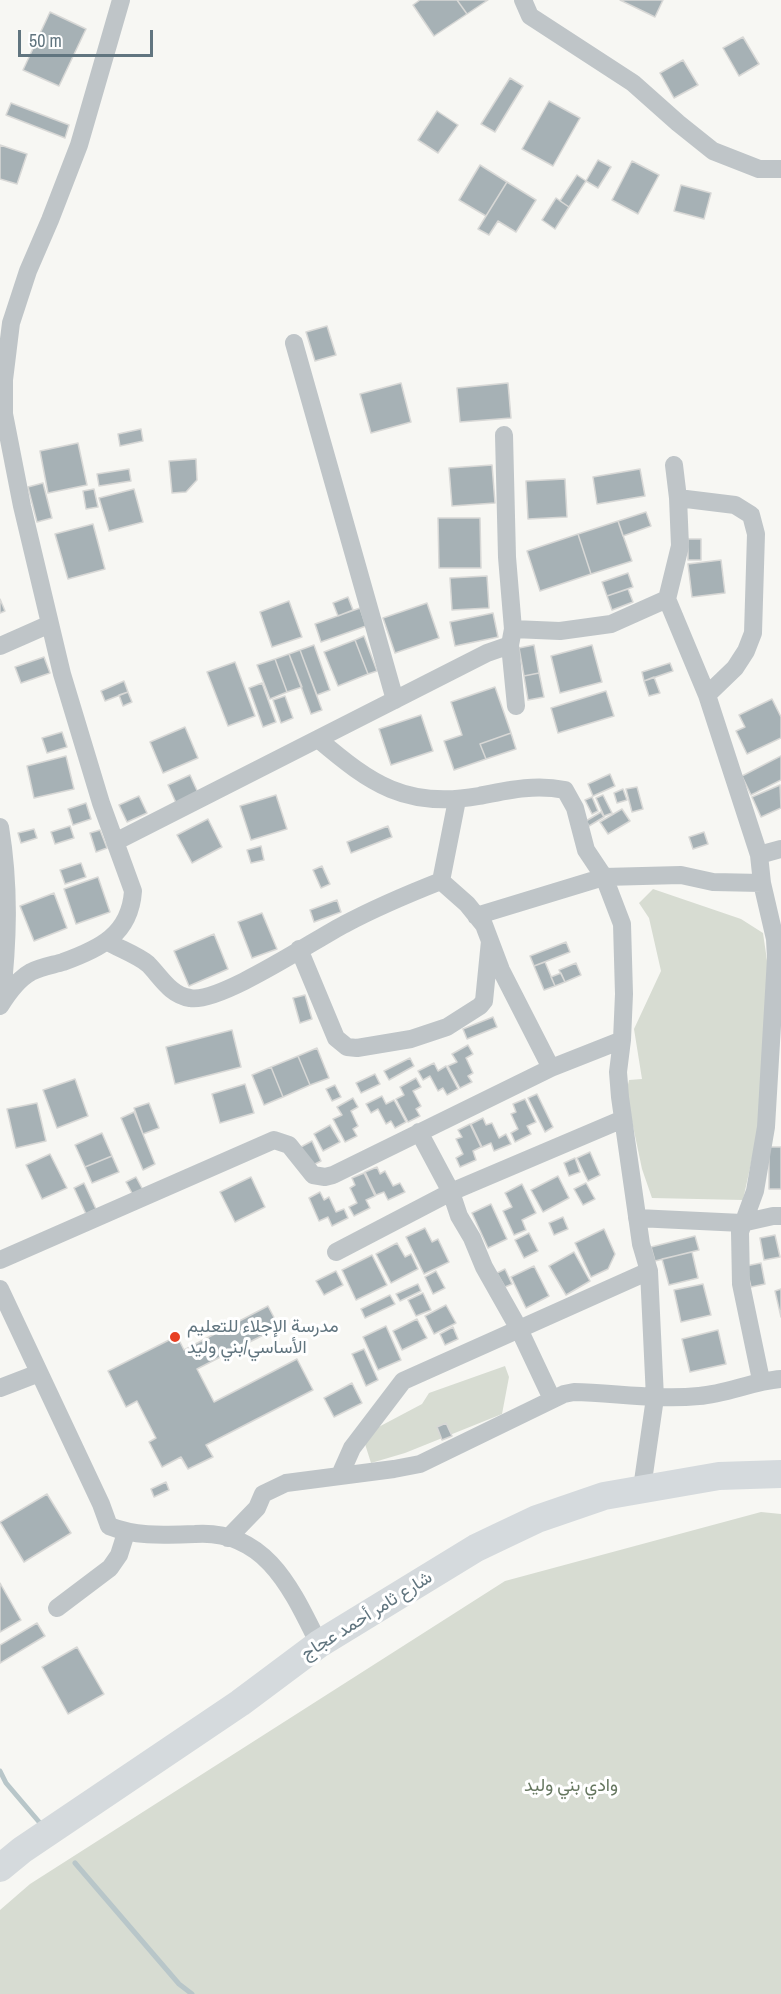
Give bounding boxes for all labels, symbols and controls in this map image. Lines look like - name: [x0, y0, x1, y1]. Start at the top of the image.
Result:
- scale bar: [21, 18, 156, 56]
- text: 50 m: [29, 28, 62, 53]
- place label: مدرسة الإجلاء للتعليم الأساسي/بني وليد: [187, 1316, 339, 1358]
- marker: مدرسة الإجلاء للتعليم الأساسي/بني وليد: [168, 1330, 182, 1344]
- street label: شارع ثامر أحمد عجاج: [298, 1567, 436, 1665]
- park label: وادي بني وليد: [524, 1775, 618, 1797]

